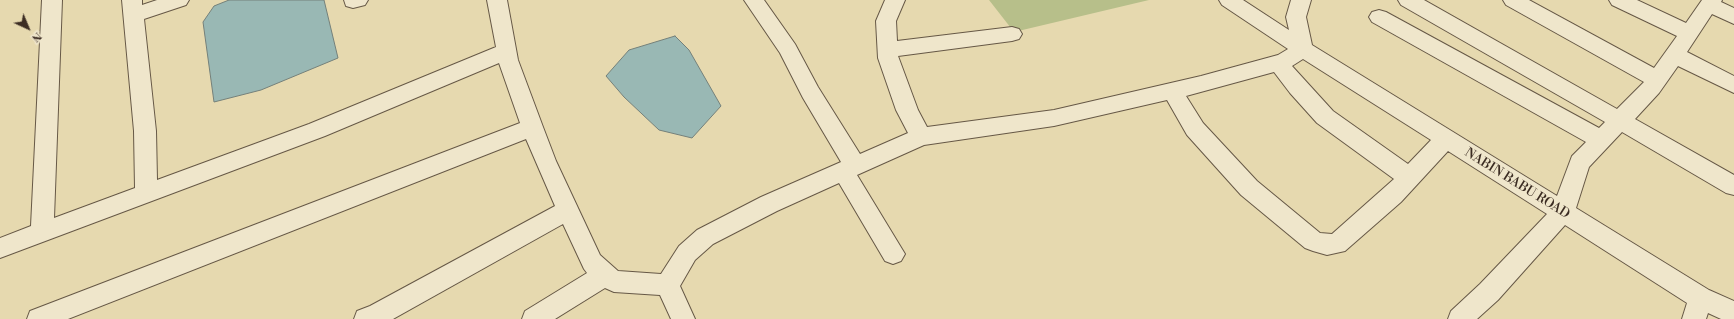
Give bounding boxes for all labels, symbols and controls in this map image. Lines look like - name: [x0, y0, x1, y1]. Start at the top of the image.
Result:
- north arrow: [8, 8, 48, 48]
- text: N: [28, 29, 44, 45]
- street label: NABIN BABU ROAD: [1462, 145, 1572, 223]

